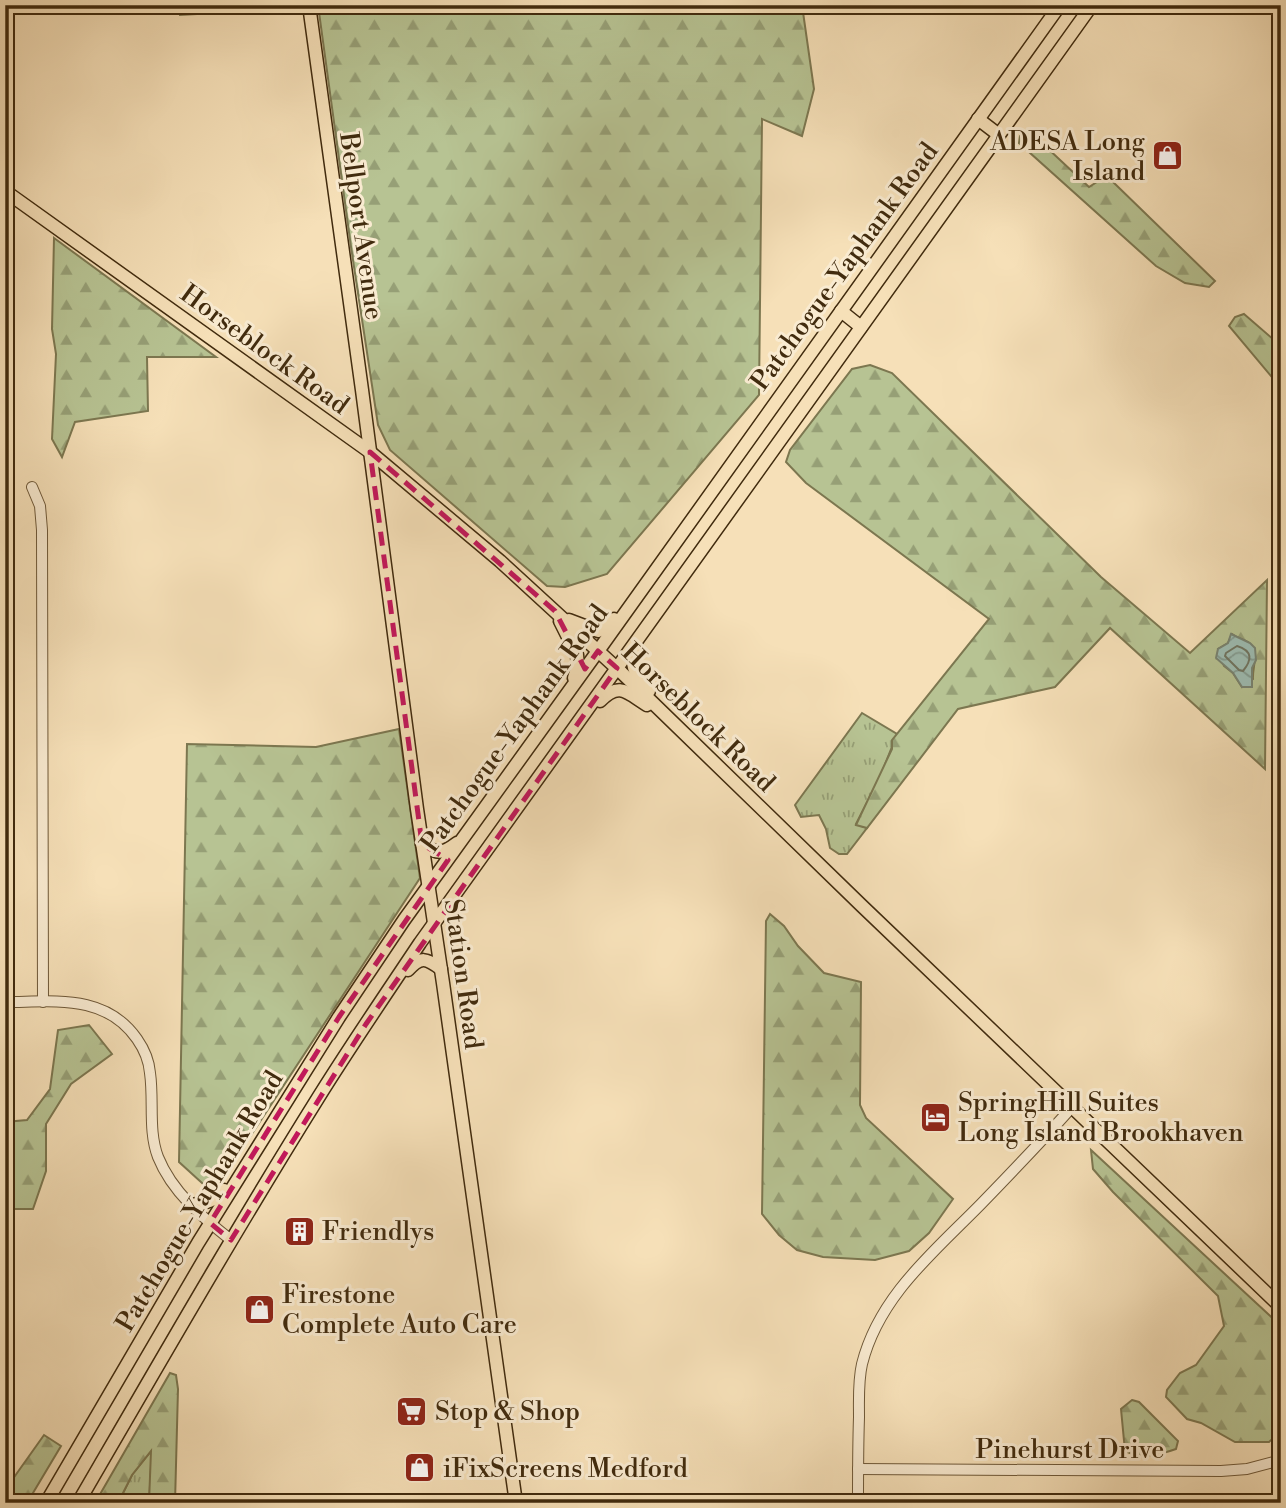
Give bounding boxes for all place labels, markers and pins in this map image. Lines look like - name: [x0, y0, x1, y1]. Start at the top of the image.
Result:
- place label: ADESA Long Island: [989, 126, 1146, 188]
- shop icon: ADESA Long Island: [1151, 139, 1185, 173]
- place label: SpringHill Suites Long Island Brookhaven: [958, 1087, 1243, 1149]
- hotel icon: SpringHill Suites Long Island Brookhaven: [918, 1100, 952, 1134]
- building icon: Friendlys: [282, 1214, 316, 1248]
- place label: Friendlys: [322, 1216, 434, 1248]
- place label: Firestone Complete Auto Care: [282, 1279, 517, 1341]
- shop icon: Firestone Complete Auto Care: [242, 1292, 276, 1326]
- supermarket icon: Stop & Shop: [395, 1394, 429, 1428]
- place label: Stop & Shop: [435, 1396, 580, 1428]
- shop icon: iFixScreens Medford: [403, 1451, 437, 1485]
- place label: iFixScreens Medford: [443, 1453, 688, 1485]

